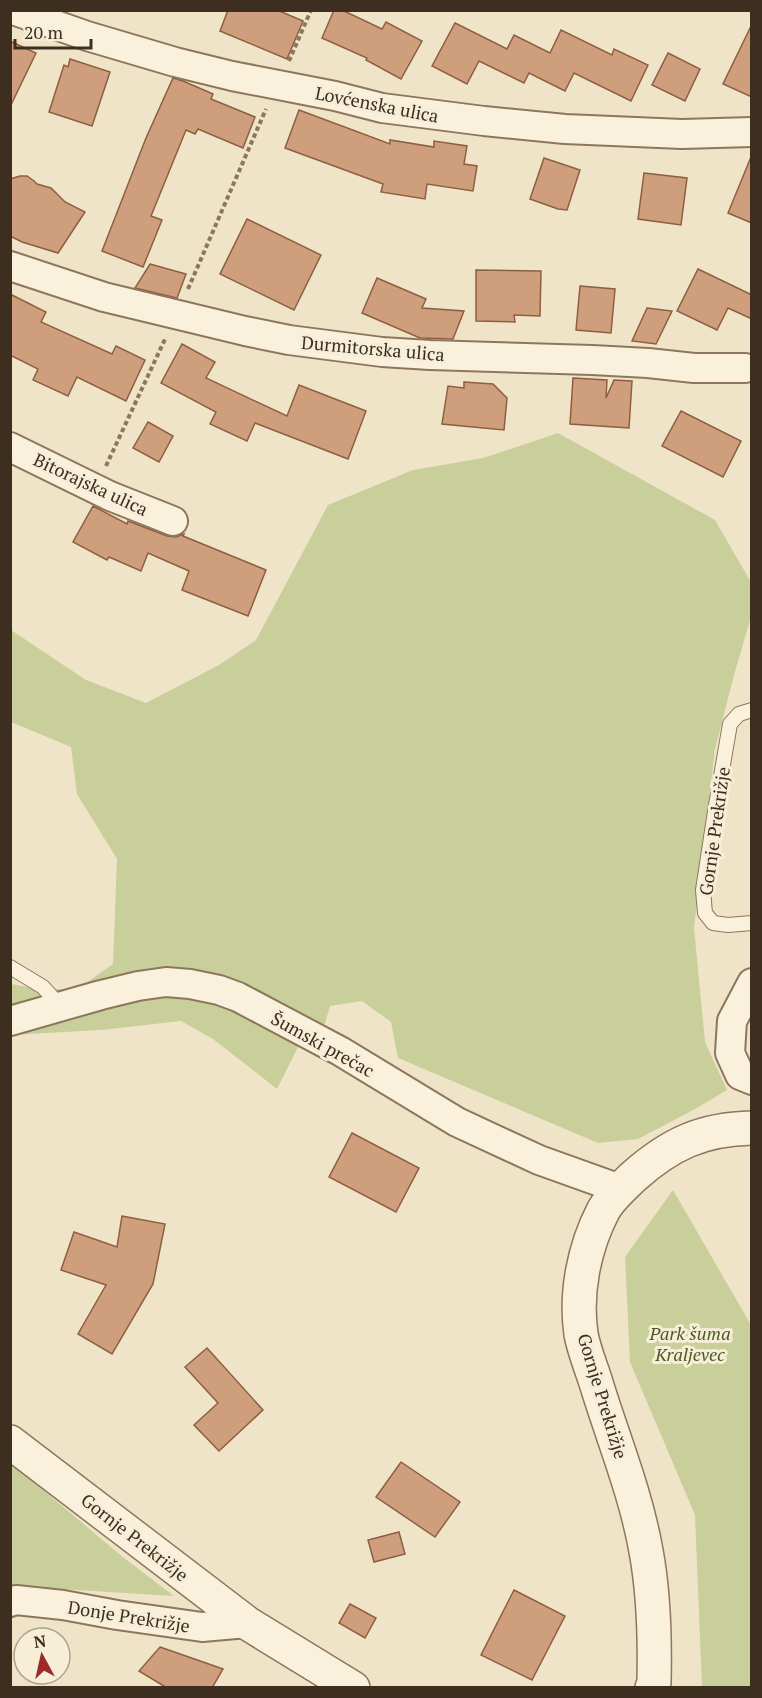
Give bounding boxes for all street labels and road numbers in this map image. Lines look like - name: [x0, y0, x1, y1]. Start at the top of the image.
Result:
- street label: Lovćenska ulica: [313, 80, 441, 128]
- street label: Durmitorska ulica: [300, 330, 446, 366]
- street label: Bitorajska ulica: [30, 447, 152, 521]
- street label: Gornje Prekrižje: [693, 765, 735, 897]
- street label: Šumski prečac: [267, 1006, 379, 1082]
- street label: Gornje Prekrižje: [573, 1330, 633, 1462]
- street label: Gornje Prekrižje: [76, 1488, 194, 1586]
- street label: Donje Prekrižje: [66, 1595, 192, 1637]

